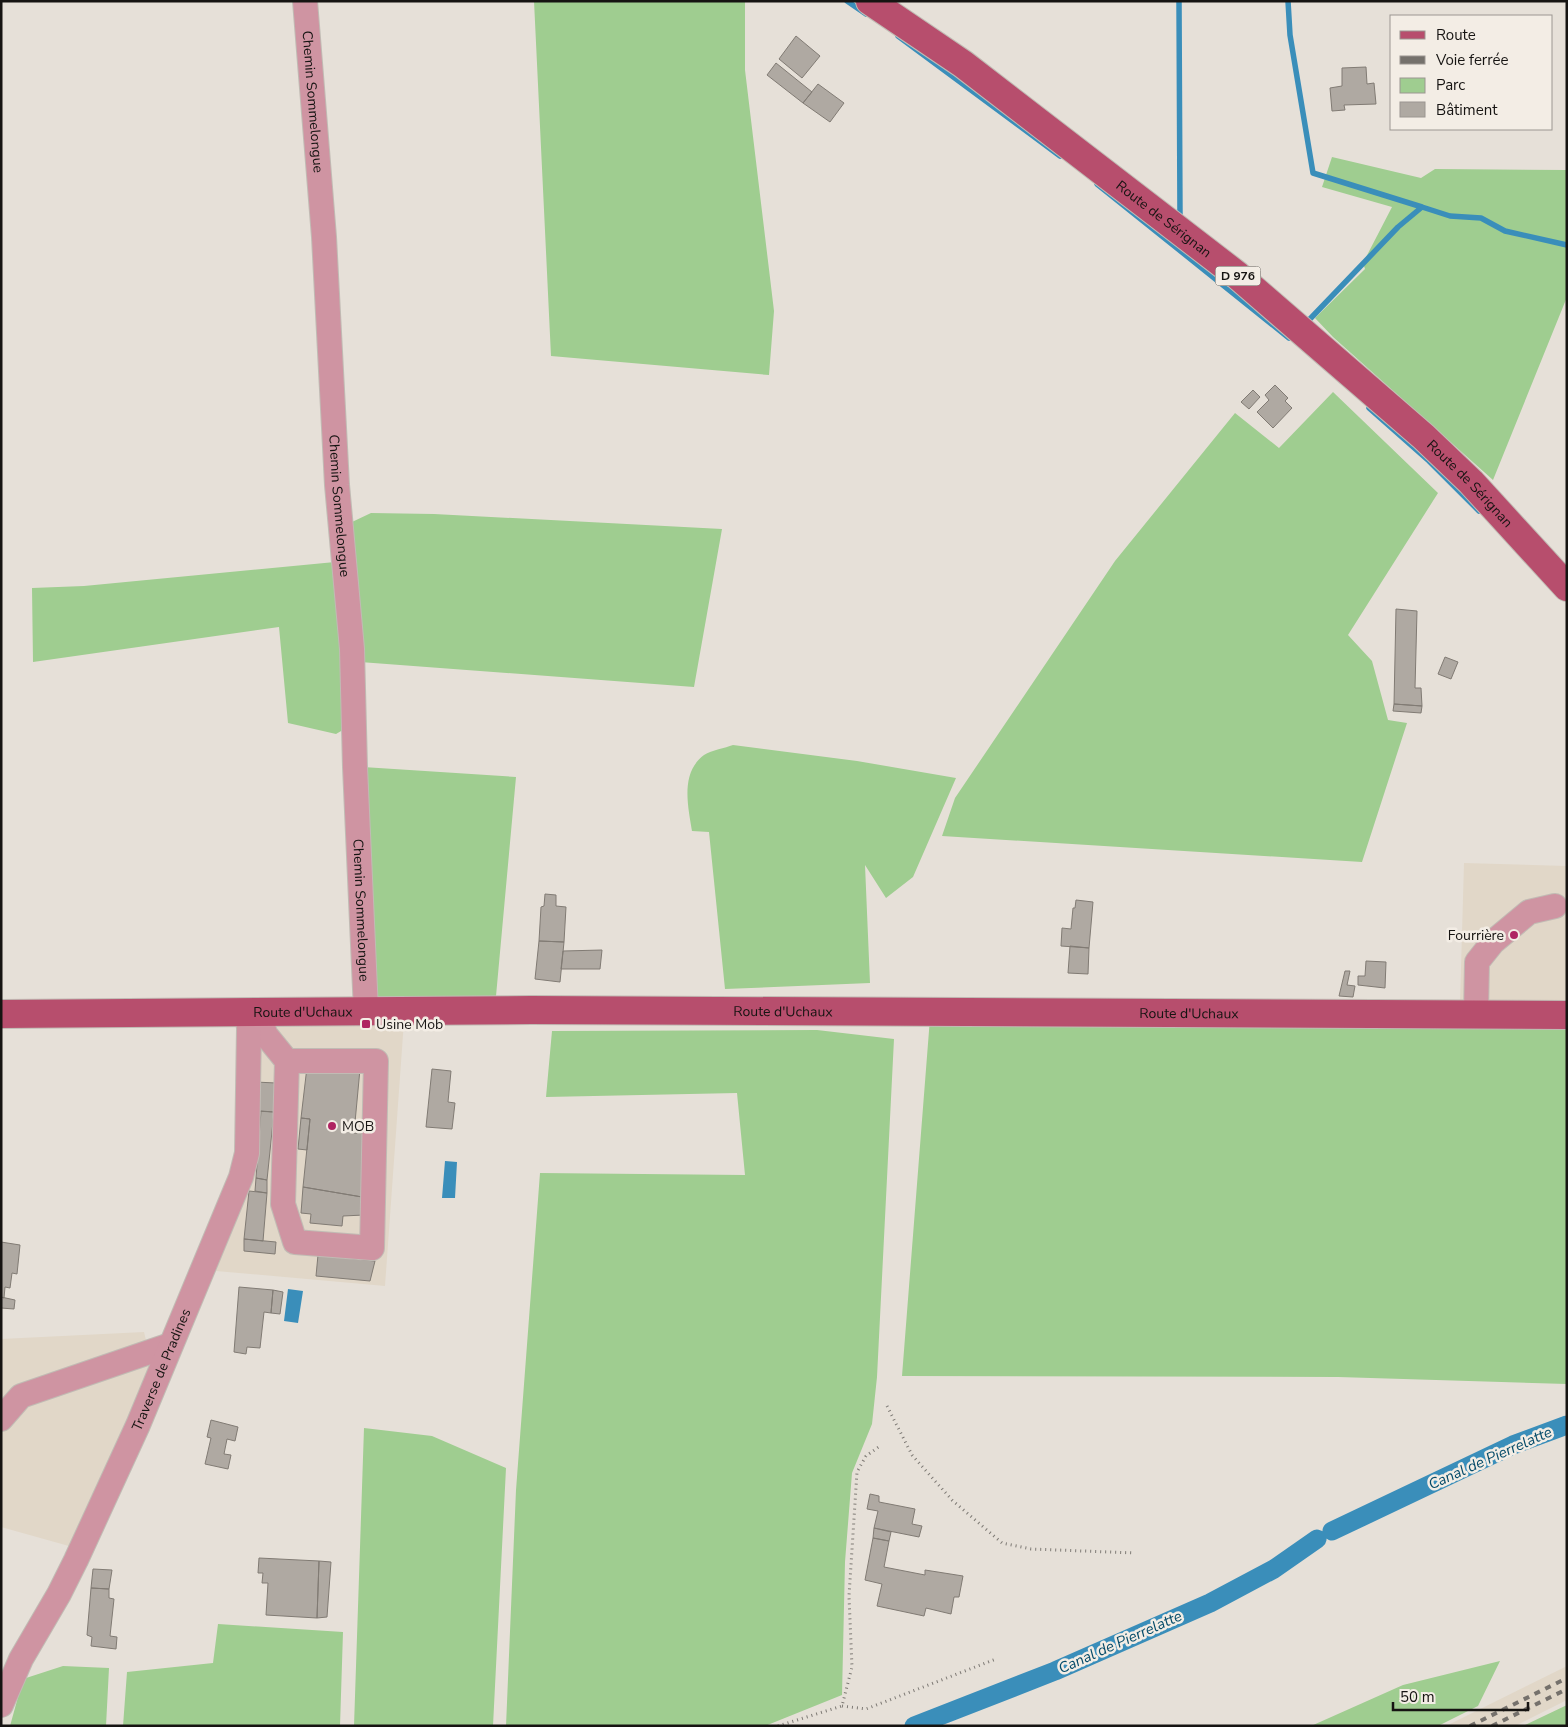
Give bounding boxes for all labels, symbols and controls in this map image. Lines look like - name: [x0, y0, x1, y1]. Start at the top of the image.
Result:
- legend: [1390, 15, 1553, 130]
- text: Route: [1436, 25, 1476, 45]
- street label: Chemin Sommelongue: [297, 30, 328, 174]
- text: Voie ferrée: [1435, 50, 1508, 70]
- text: Parc: [1436, 75, 1465, 95]
- text: Bâtiment: [1436, 100, 1498, 120]
- street label: Route de Sérignan: [1112, 176, 1215, 262]
- road number: D 976: [1216, 266, 1260, 286]
- street label: Chemin Sommelongue: [324, 434, 354, 578]
- street label: Route de Sérignan: [1422, 436, 1517, 532]
- street label: Chemin Sommelongue: [348, 838, 374, 982]
- place label: Fourrière: [1448, 926, 1504, 945]
- marker: Fourrière: [1508, 929, 1520, 941]
- street label: Route d'Uchaux: [253, 1002, 353, 1022]
- street label: Route d'Uchaux: [733, 1002, 833, 1021]
- street label: Route d'Uchaux: [1139, 1004, 1239, 1023]
- place label: Usine Mob: [376, 1015, 443, 1034]
- marker: Usine Mob: [360, 1018, 372, 1030]
- place label: MOB: [342, 1117, 374, 1136]
- marker: MOB: [326, 1120, 338, 1132]
- street label: Traverse de Pradines: [128, 1305, 195, 1434]
- water label: Canal de Pierrelatte: [1425, 1422, 1555, 1494]
- water label: Canal de Pierrelatte: [1055, 1606, 1185, 1678]
- scale bar: [1393, 1680, 1528, 1712]
- text: 50 m: [1400, 1687, 1435, 1707]

